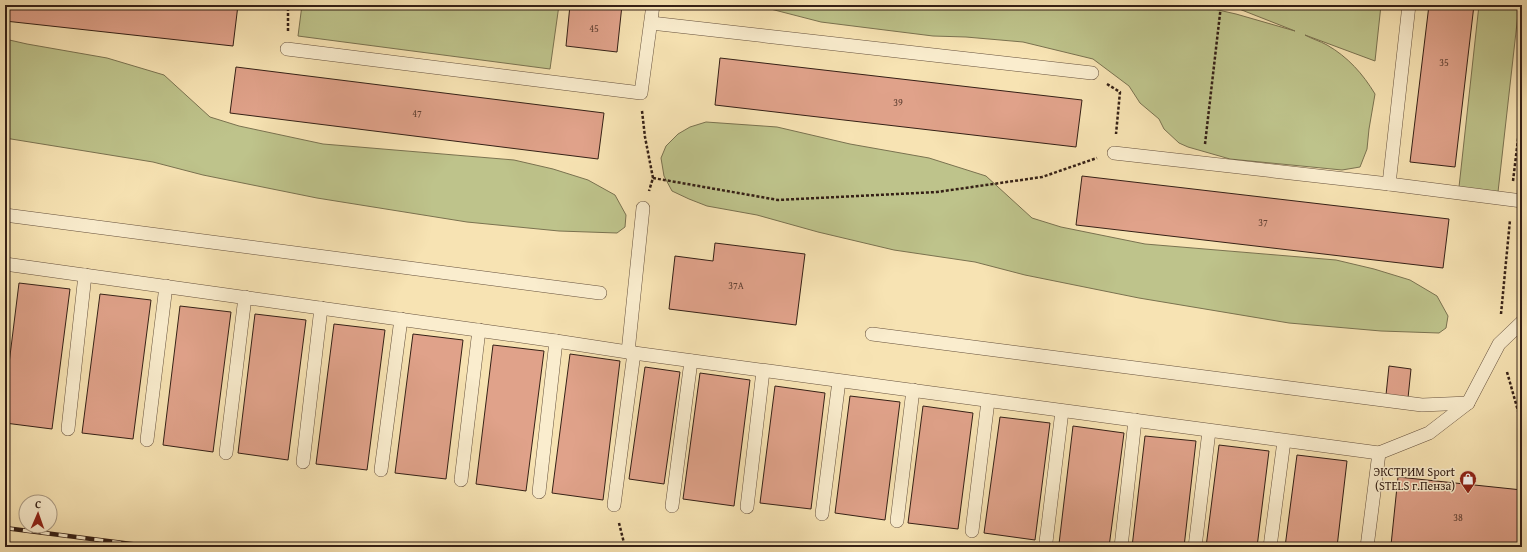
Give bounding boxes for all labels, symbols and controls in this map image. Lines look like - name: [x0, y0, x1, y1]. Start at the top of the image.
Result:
- house number: 45: [589, 21, 599, 36]
- house number: 35: [1439, 55, 1449, 70]
- house number: 39: [893, 95, 903, 110]
- house number: 47: [412, 106, 422, 121]
- house number: 37: [1258, 215, 1268, 230]
- house number: 37А: [728, 278, 744, 293]
- place label: ЭКСТРИМ Sport (STELS г.Пенза): [1373, 463, 1456, 494]
- shop icon: ЭКСТРИМ Sport (STELS г.Пенза): [1458, 469, 1478, 494]
- north arrow: [18, 494, 58, 534]
- text: С: [35, 496, 42, 512]
- house number: 38: [1453, 510, 1463, 525]

